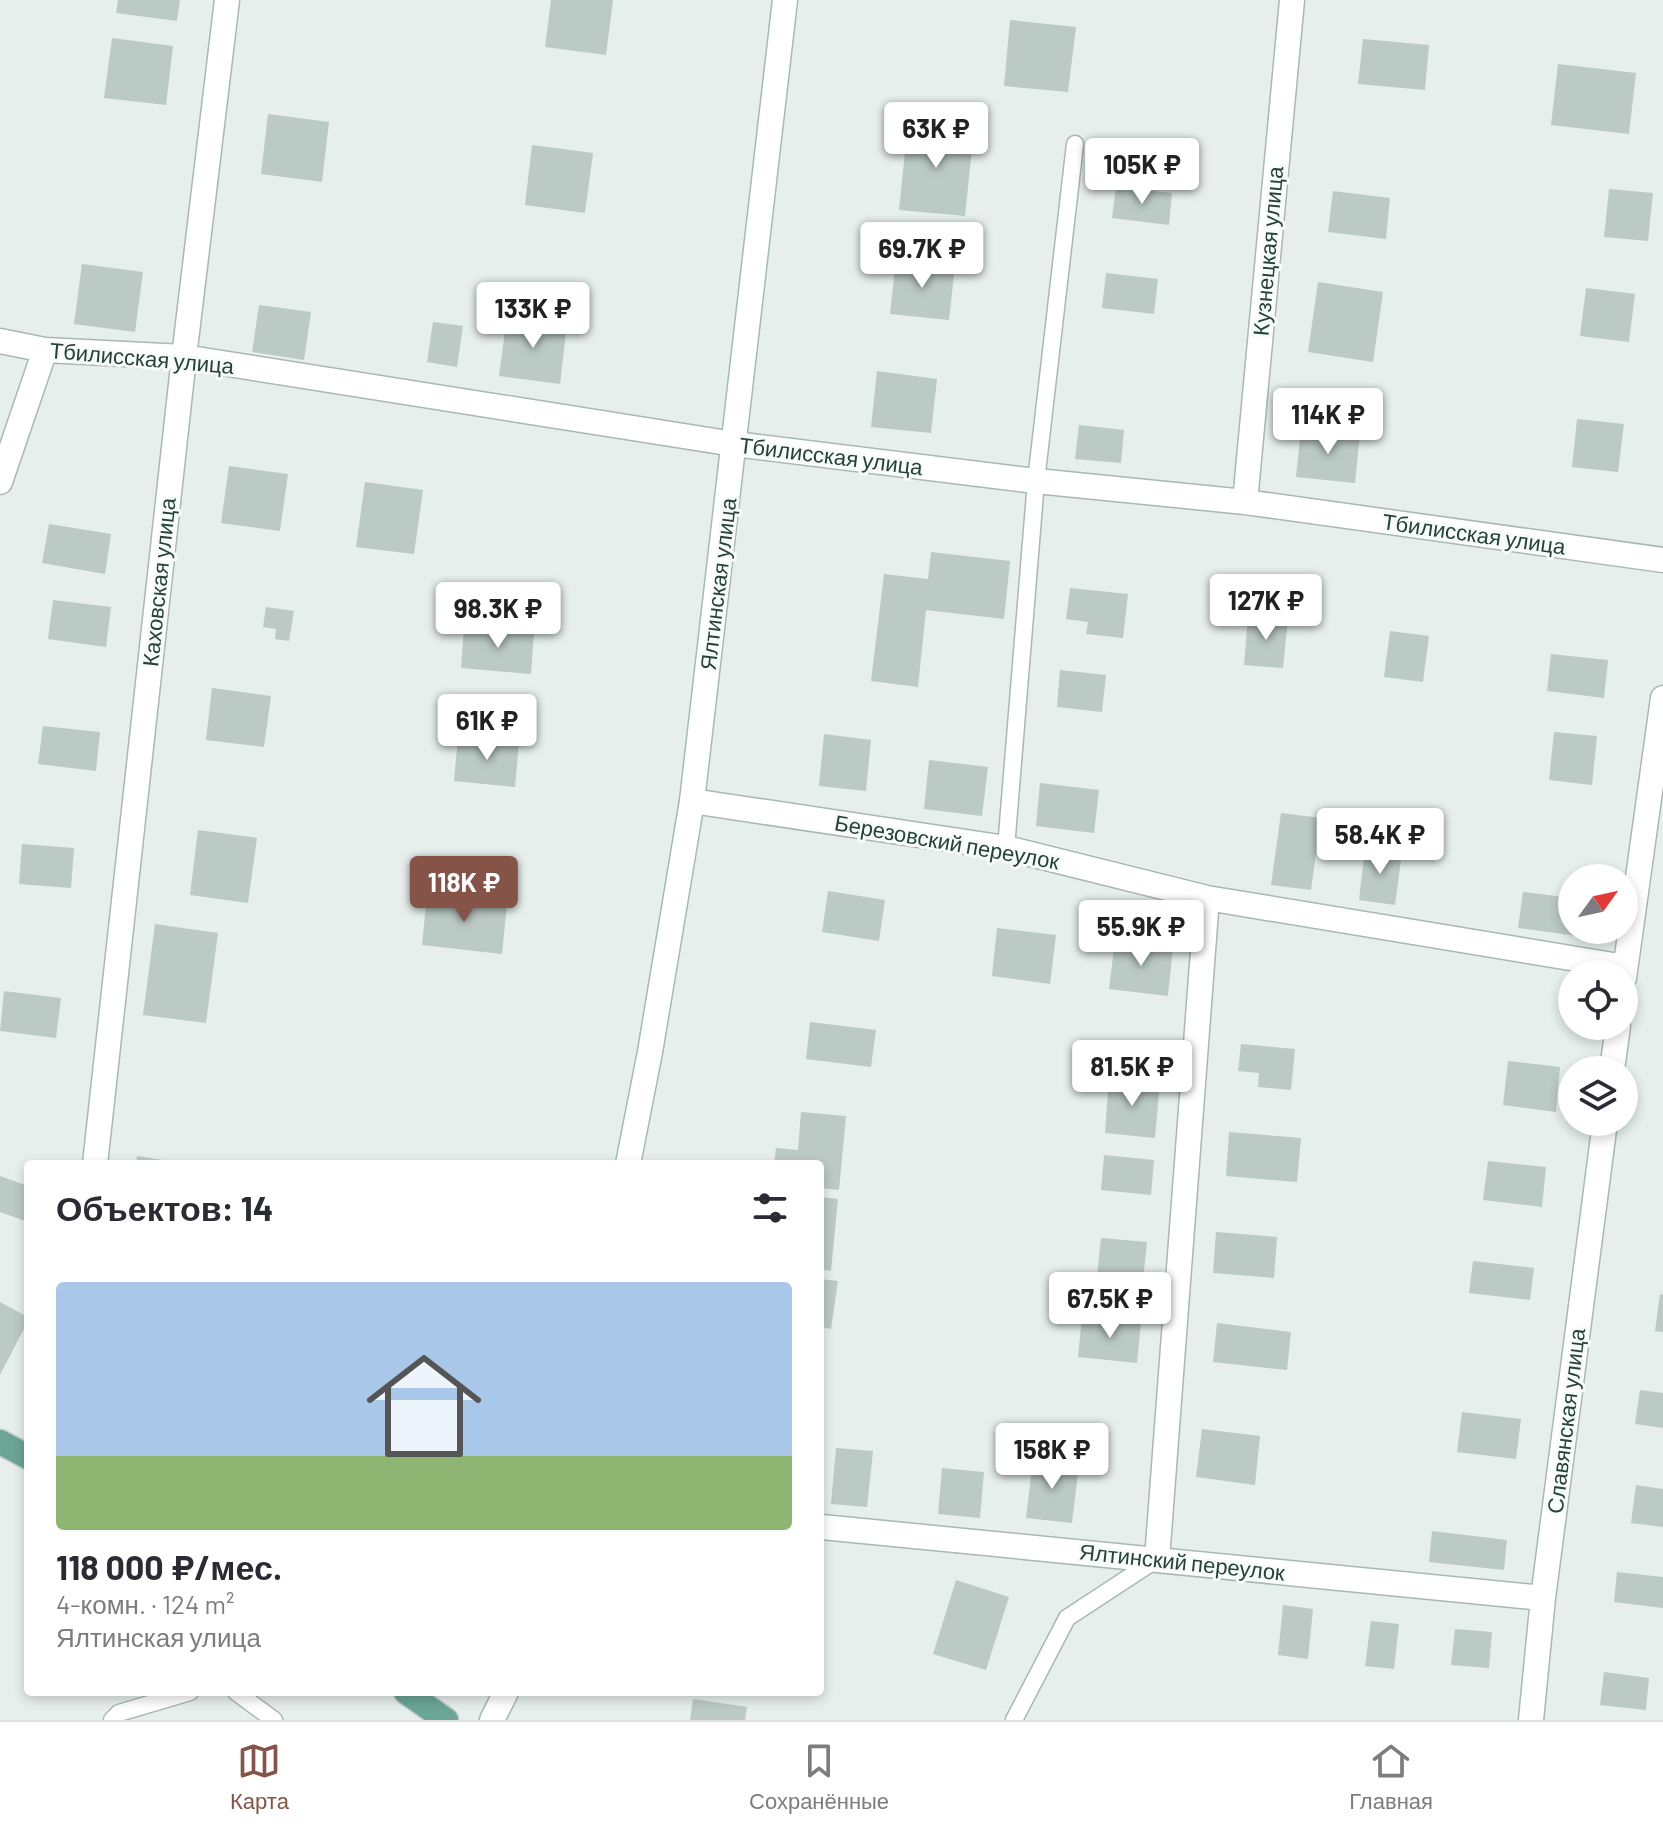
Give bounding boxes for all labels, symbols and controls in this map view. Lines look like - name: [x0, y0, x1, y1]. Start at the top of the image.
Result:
- pin: 63K ₽: [880, 102, 992, 170]
- text: 63K ₽: [902, 112, 970, 143]
- pin: 105K ₽: [1077, 138, 1207, 206]
- text: 105K ₽: [1103, 148, 1181, 179]
- street label: Кузнецкая улица: [1247, 164, 1288, 337]
- pin: 69.7K ₽: [848, 222, 996, 290]
- text: 69.7K ₽: [878, 232, 966, 263]
- pin: 133K ₽: [468, 282, 598, 350]
- text: 133K ₽: [495, 292, 572, 323]
- street label: Тбилисская улица: [49, 336, 236, 379]
- pin: 114K ₽: [1263, 388, 1393, 456]
- text: 114K ₽: [1291, 398, 1365, 429]
- street label: Тбилисская улица: [738, 431, 925, 480]
- street label: Каховская улица: [136, 495, 181, 668]
- street label: Ялтинская улица: [694, 495, 742, 672]
- street label: Тбилисская улица: [1381, 507, 1568, 560]
- pin: 127K ₽: [1201, 574, 1331, 642]
- pin: 98.3K ₽: [424, 582, 572, 650]
- text: 127K ₽: [1228, 584, 1304, 615]
- text: 98.3K ₽: [454, 592, 542, 623]
- pin: 61K ₽: [431, 694, 543, 762]
- text: 61K ₽: [456, 704, 518, 735]
- street label: Березовский переулок: [833, 808, 1062, 875]
- pin: 58.4K ₽: [1306, 808, 1454, 876]
- text: 58.4K ₽: [1335, 818, 1425, 849]
- pin: 118K ₽: [399, 856, 529, 924]
- north arrow: [1558, 864, 1638, 944]
- map controls: [1558, 864, 1638, 1136]
- text: 118K ₽: [428, 866, 500, 897]
- pin: 55.9K ₽: [1067, 900, 1215, 968]
- text: 55.9K ₽: [1097, 910, 1185, 941]
- button: locate: [1558, 960, 1638, 1040]
- pin: 81.5K ₽: [1058, 1040, 1206, 1108]
- text: 81.5K ₽: [1090, 1050, 1174, 1081]
- button: layers: [1558, 1056, 1638, 1136]
- icon: filters: [748, 1186, 792, 1230]
- text: Объектов: 14: [56, 1187, 273, 1228]
- pin: 67.5K ₽: [1036, 1272, 1184, 1340]
- text: 67.5K ₽: [1067, 1282, 1153, 1313]
- street label: Славянская улица: [1541, 1326, 1590, 1515]
- icon: home: [352, 1334, 496, 1478]
- pin: 158K ₽: [987, 1423, 1117, 1491]
- text: 158K ₽: [1014, 1433, 1091, 1464]
- street label: Ялтинский переулок: [1078, 1537, 1287, 1586]
- text: 118 000 ₽/мес.: [56, 1546, 282, 1587]
- text: 4-комн. · 124 m²: [56, 1588, 235, 1619]
- text: Ялтинская улица: [56, 1621, 261, 1652]
- tab: Карта: [230, 1739, 289, 1815]
- tab: Сохранённые: [749, 1739, 889, 1815]
- tab: Главная: [1349, 1739, 1433, 1815]

